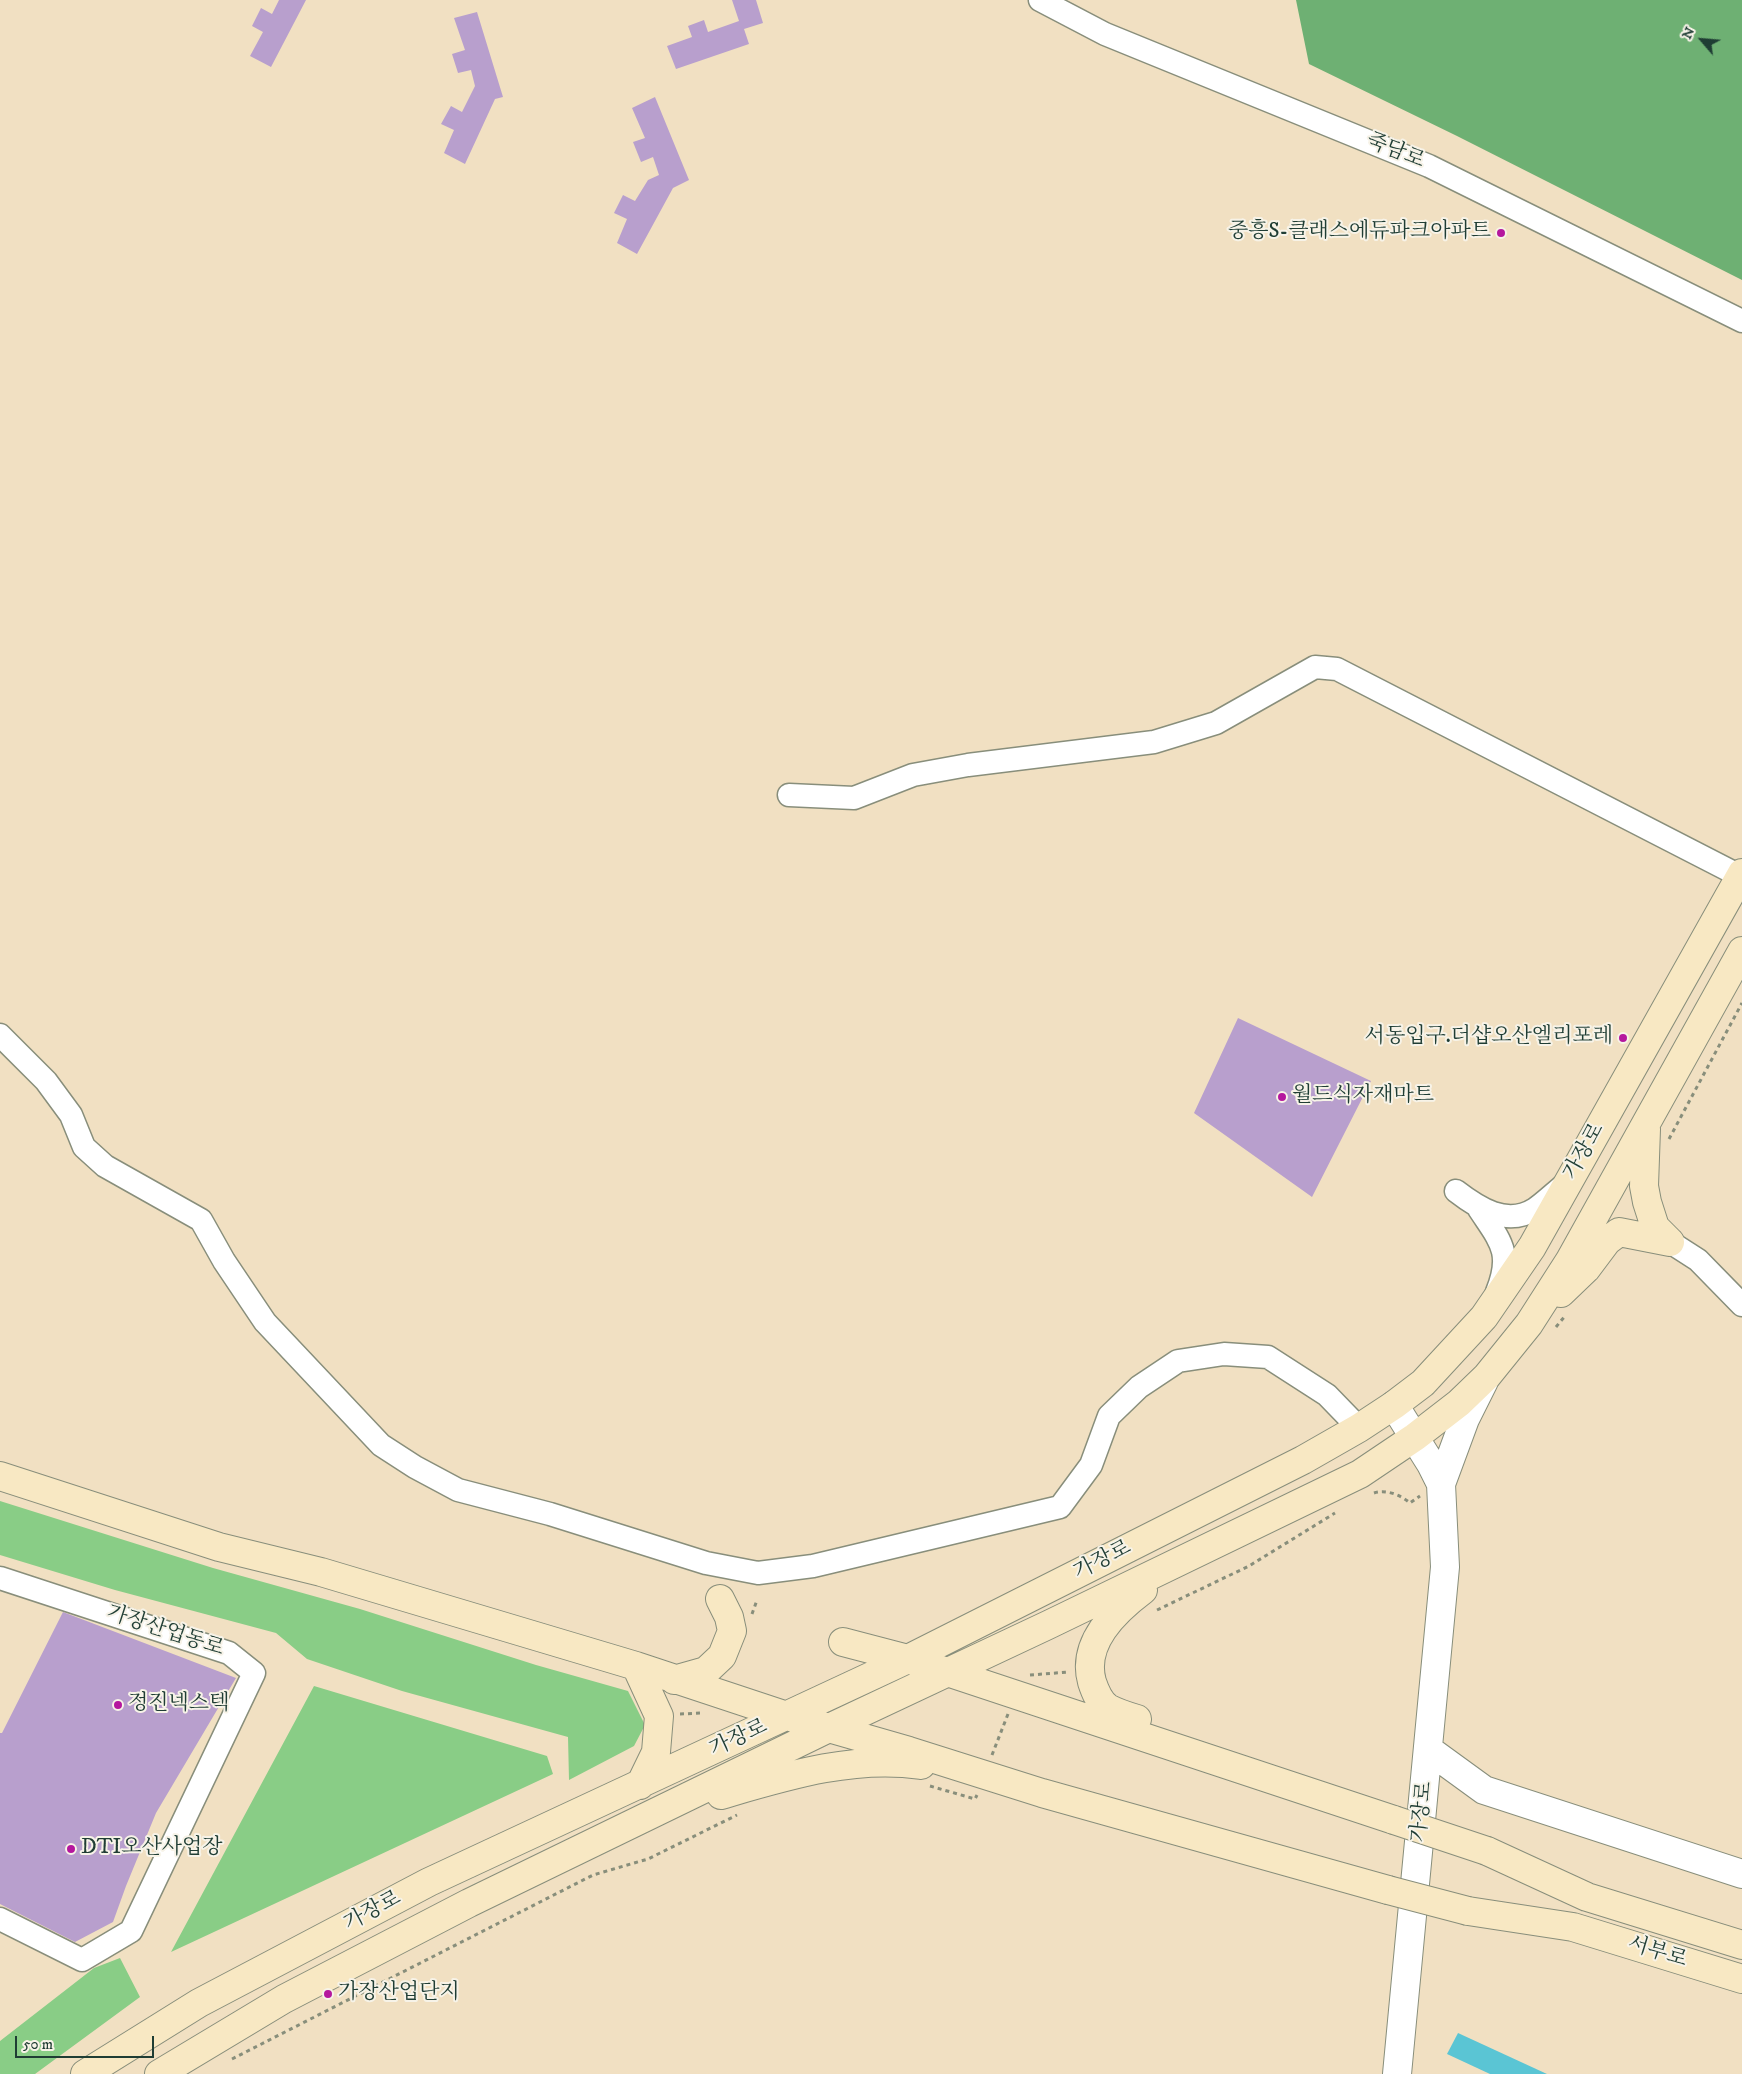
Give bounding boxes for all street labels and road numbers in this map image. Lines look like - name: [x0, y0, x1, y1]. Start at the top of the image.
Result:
- street label: 죽담로: [1362, 129, 1428, 175]
- street label: 가장로: [1559, 1119, 1611, 1185]
- street label: 가장로: [1070, 1536, 1136, 1586]
- street label: 가장산업동로: [103, 1601, 227, 1663]
- street label: 가장로: [706, 1715, 772, 1763]
- street label: 가장로: [1407, 1780, 1439, 1844]
- street label: 가장로: [340, 1887, 406, 1937]
- street label: 서부로: [1624, 1932, 1690, 1974]

